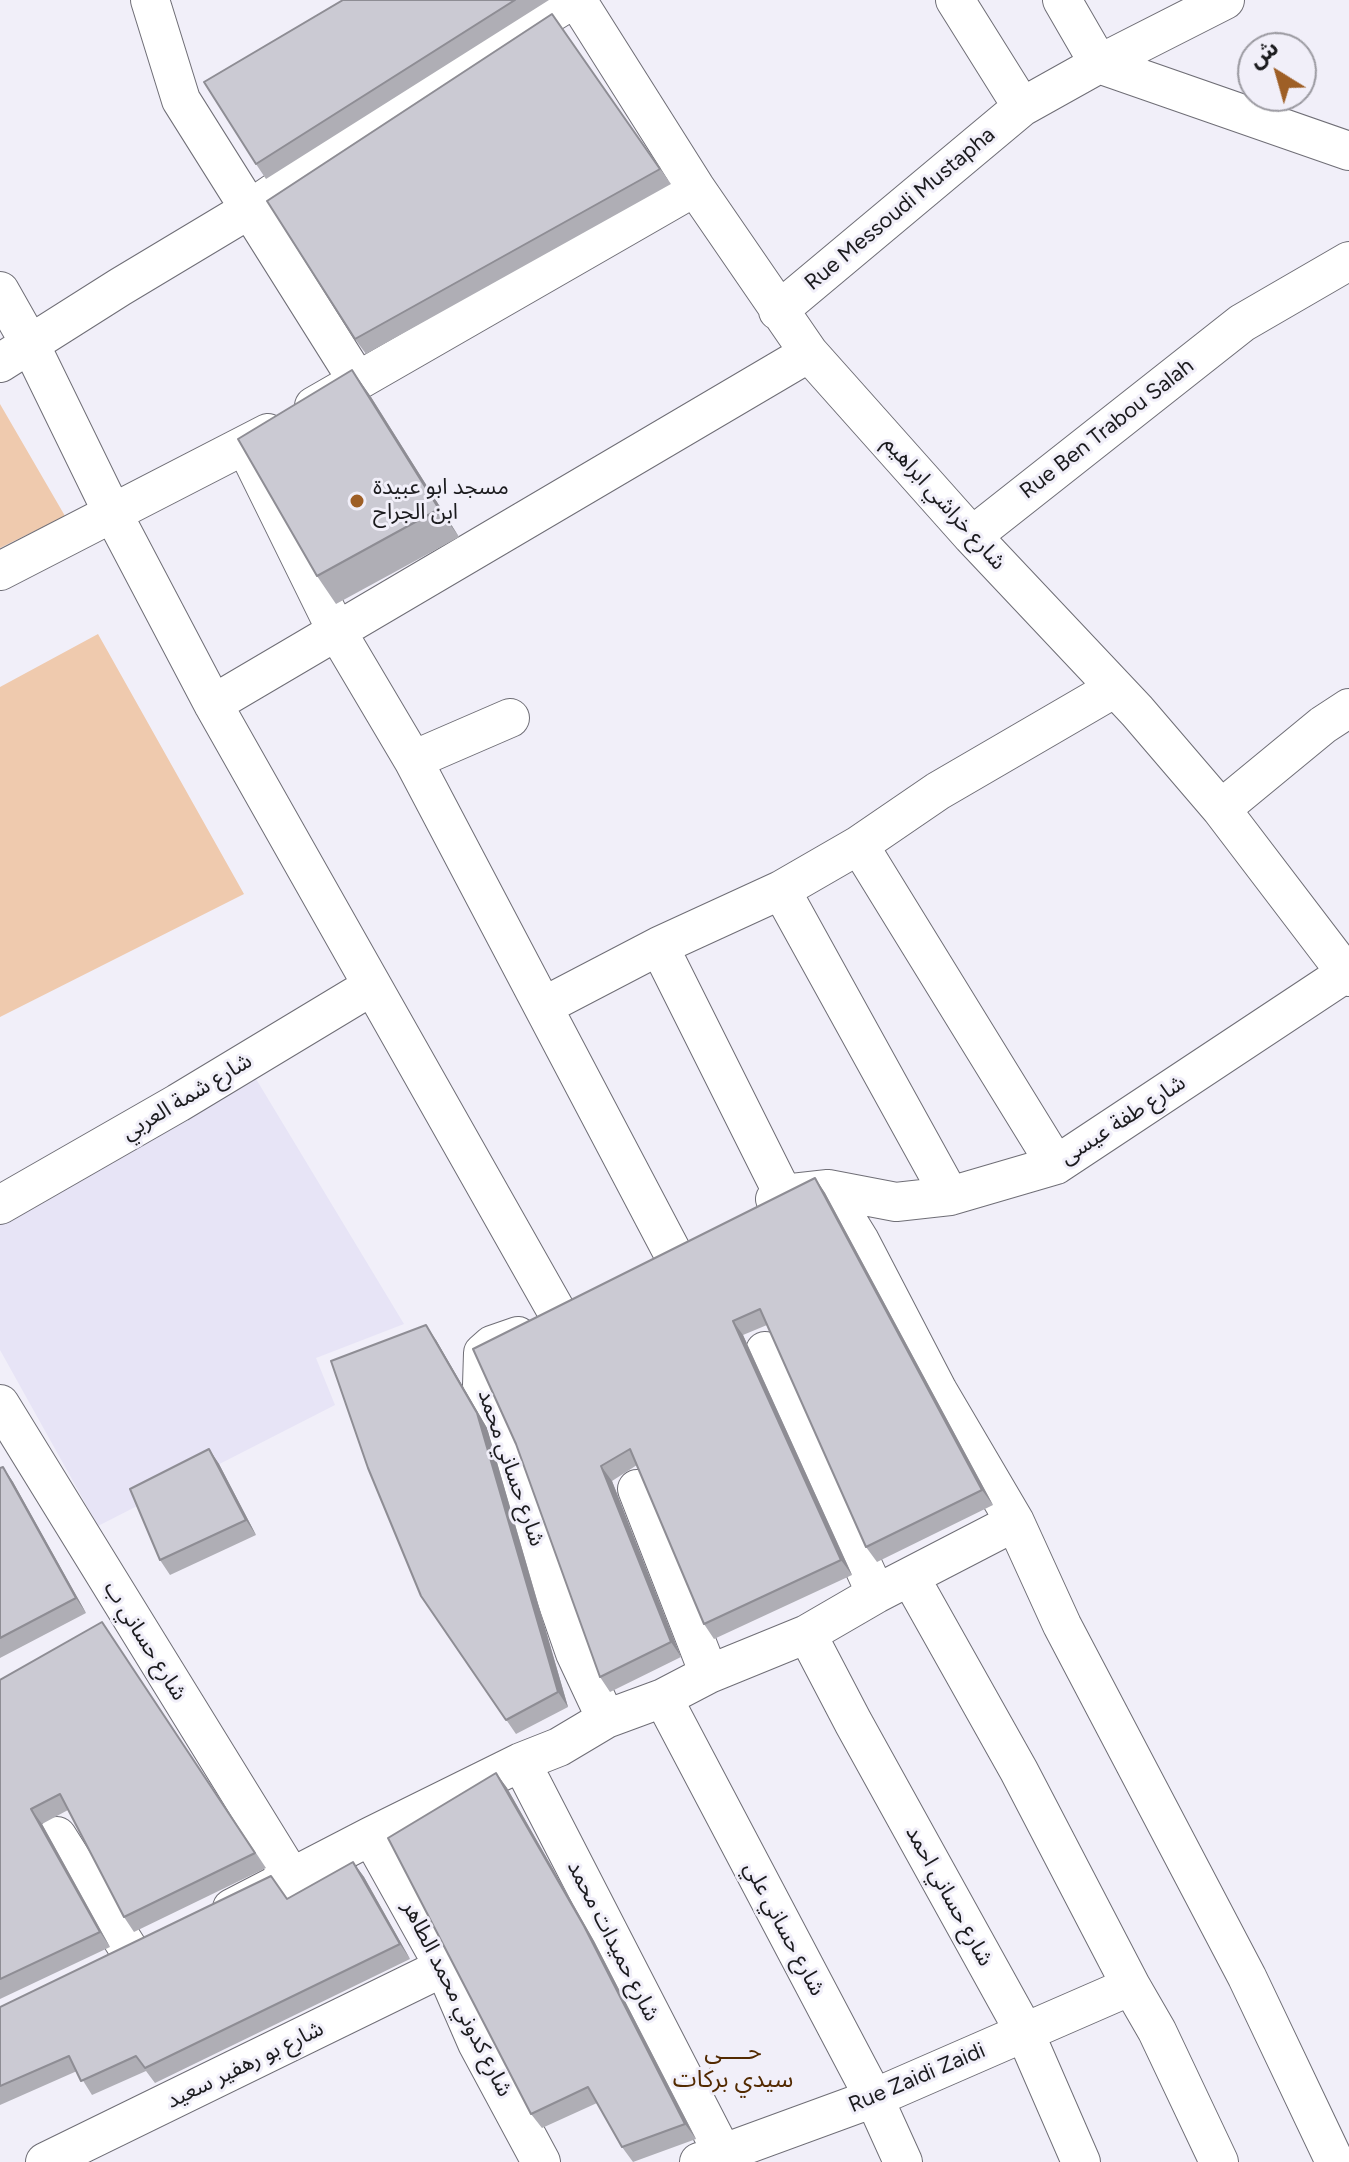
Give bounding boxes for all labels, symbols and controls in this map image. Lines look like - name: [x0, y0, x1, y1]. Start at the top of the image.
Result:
- north arrow: [1237, 32, 1317, 112]
- text: ش: [1243, 34, 1284, 74]
- street label: Rue Messoudi Mustapha: [800, 122, 1000, 296]
- street label: Rue Ben Trabou Salah: [1015, 353, 1199, 505]
- street label: شارع خراشي ابراهيم: [877, 431, 1011, 575]
- place label: مسجد ابو عبيدة ابن الجراح: [373, 475, 509, 526]
- marker: مسجد ابو عبيدة ابن الجراح: [348, 492, 366, 510]
- street label: شارع شمة العربي: [117, 1048, 257, 1146]
- street label: شارع طفة عيسى: [1055, 1070, 1191, 1170]
- street label: شارع حساني محمد: [472, 1386, 550, 1550]
- street label: شارع حساني ب: [98, 1576, 192, 1706]
- street label: شارع حساني احمد: [900, 1821, 998, 1971]
- street label: شارع حميدات محمد: [561, 1856, 665, 2026]
- street label: شارع حساني علي: [738, 1858, 830, 2000]
- street label: شارع كدوني محمد الطاهر: [396, 1897, 518, 2101]
- street label: شارع بو رهفير سعيد: [162, 2015, 328, 2115]
- street label: Rue Zaidi Zaidi: [845, 2037, 989, 2119]
- district label: حــــي سيدي بركات: [673, 2038, 793, 2094]

